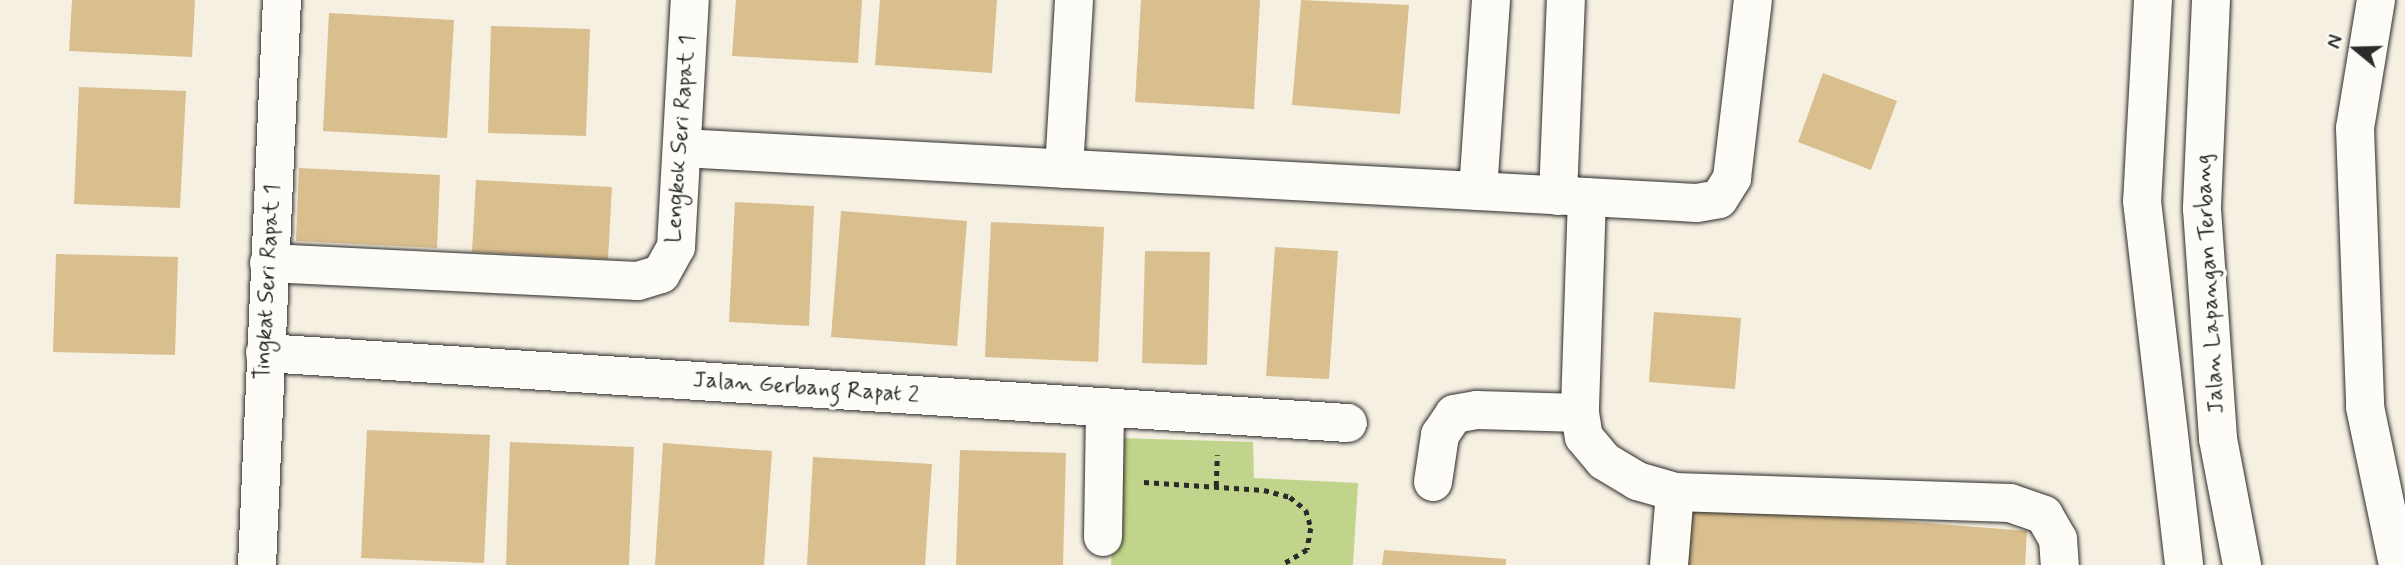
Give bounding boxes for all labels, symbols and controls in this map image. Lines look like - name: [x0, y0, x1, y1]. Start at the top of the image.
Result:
- north arrow: [2321, 14, 2391, 84]
- text: N: [2322, 32, 2350, 52]
- street label: Lengkok Seri Rapat 1: [660, 35, 702, 243]
- street label: Jalan Lapangan Terbang: [2190, 159, 2230, 409]
- street label: Tingkat Seri Rapat 1: [249, 184, 287, 380]
- street label: Jalan Gerbang Rapat 2: [692, 366, 920, 410]

